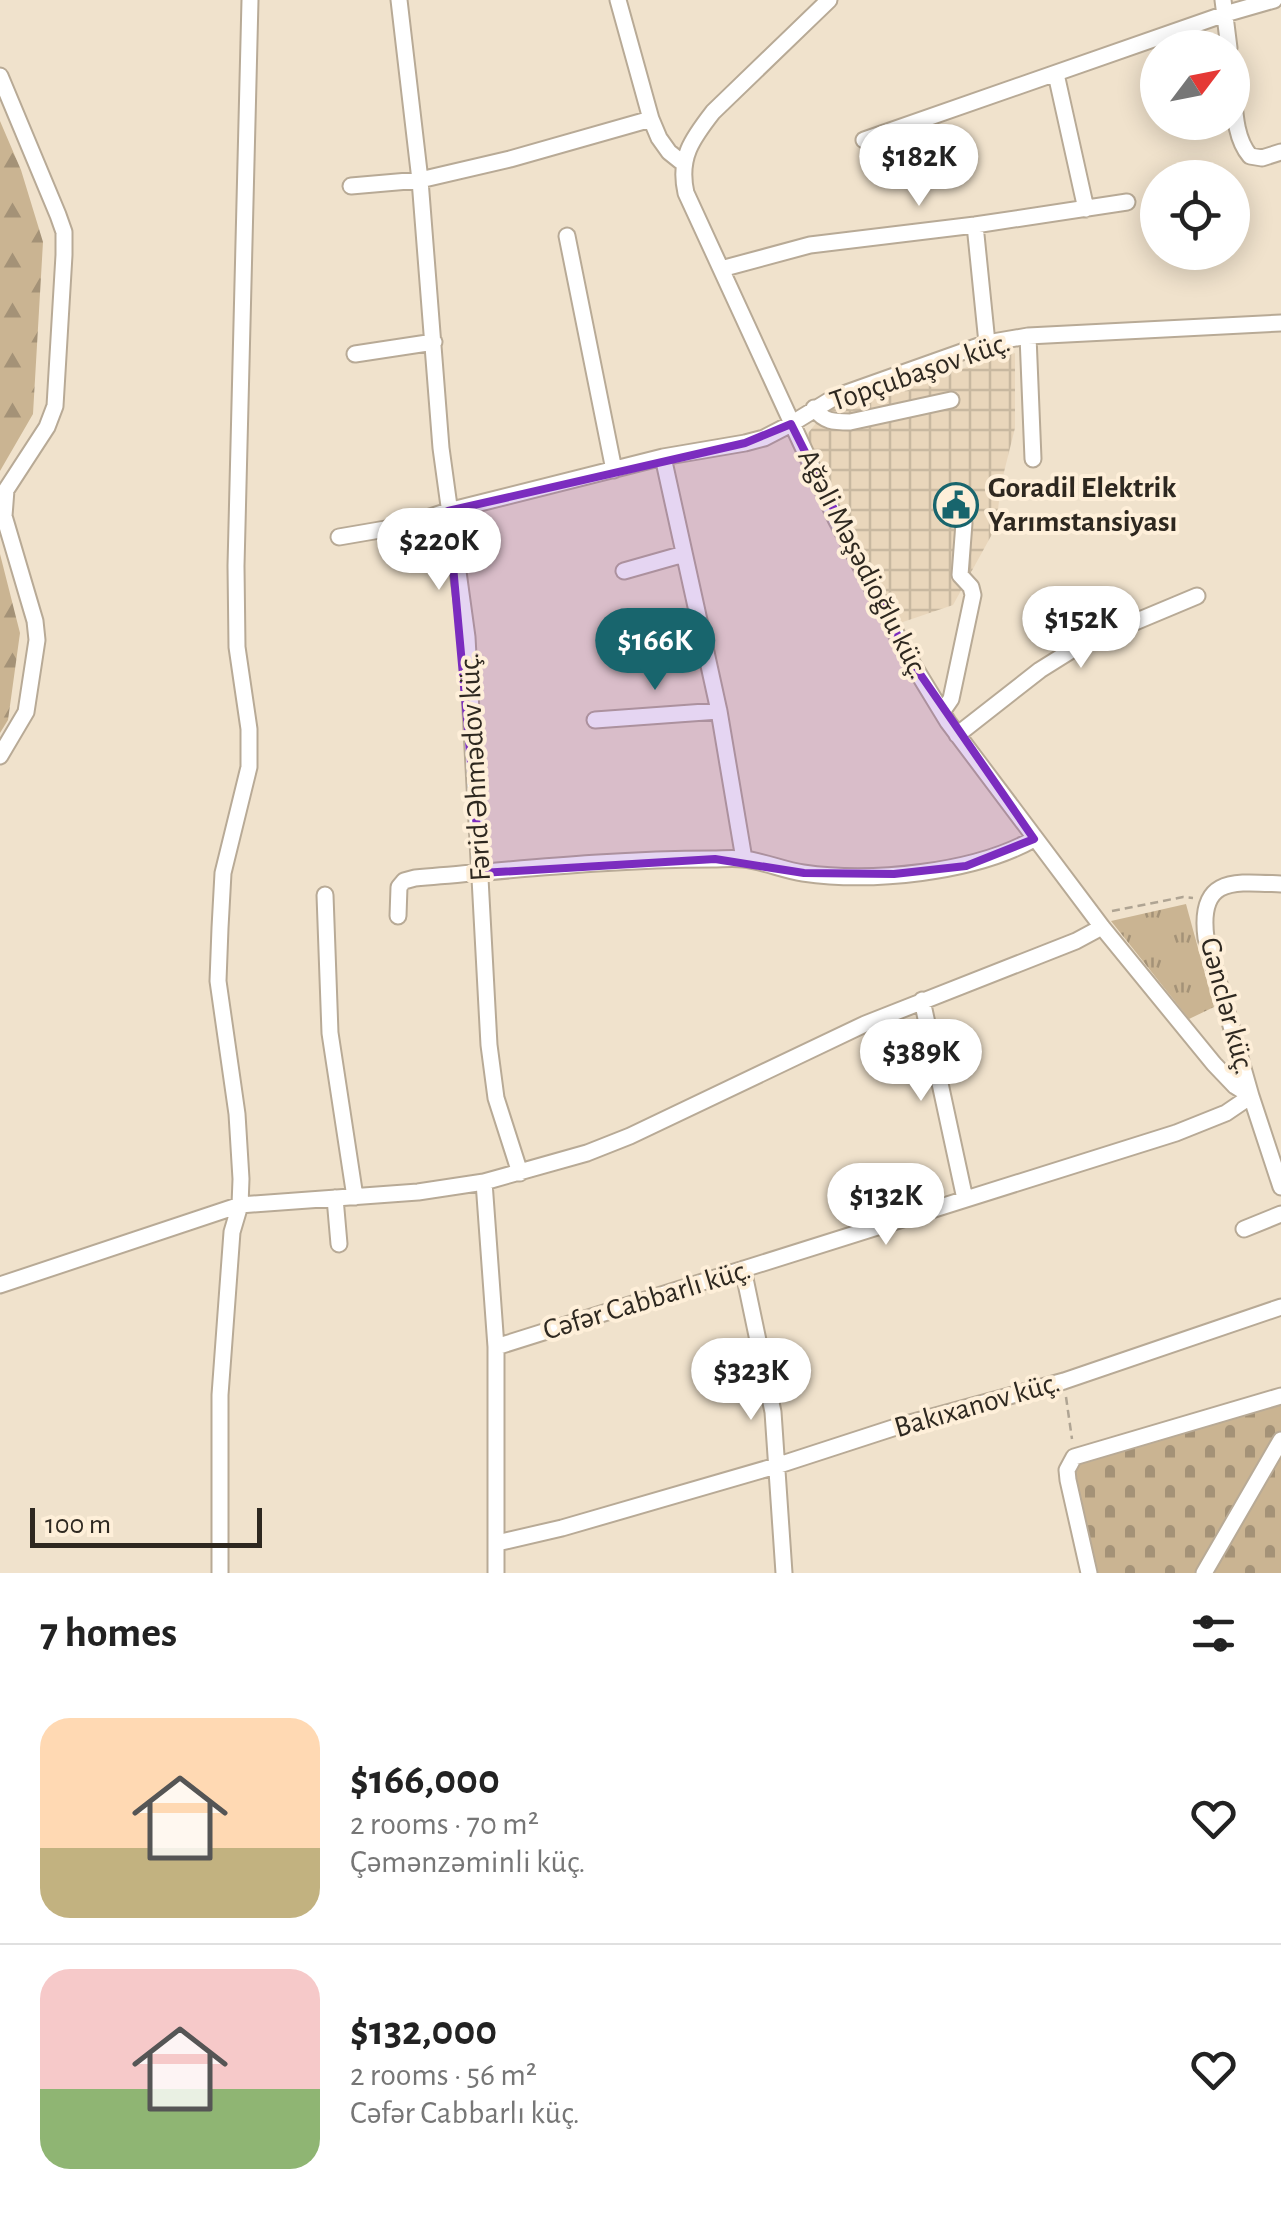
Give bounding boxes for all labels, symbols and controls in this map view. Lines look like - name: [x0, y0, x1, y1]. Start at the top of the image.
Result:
- north arrow: [1140, 30, 1250, 140]
- map controls: [1140, 30, 1250, 270]
- pin: $182K: [849, 124, 989, 209]
- text: $182K: [881, 140, 957, 172]
- button: locate: [1140, 160, 1250, 270]
- street label: Topçubaşov küç.: [826, 327, 1014, 417]
- street label: Ağəli Məşədioğlu küç.: [792, 444, 934, 684]
- place label: Goradil Elektrik Yarımstansiyası: [988, 473, 1177, 537]
- public building icon: Goradil Elektrik Yarımstansiyası: [933, 482, 979, 528]
- pin: $220K: [369, 508, 509, 593]
- text: $220K: [399, 524, 479, 556]
- pin: $152K: [1011, 586, 1151, 671]
- text: $152K: [1044, 602, 1118, 634]
- pin: $166K: [585, 608, 725, 693]
- text: $166K: [617, 624, 693, 656]
- street label: Fərid Əhmədov küç.: [454, 652, 496, 882]
- street label: Gənclər küç.: [1194, 934, 1260, 1078]
- pin: $389K: [851, 1019, 991, 1104]
- text: $389K: [882, 1035, 960, 1067]
- pin: $132K: [816, 1163, 956, 1248]
- text: $132K: [849, 1179, 923, 1211]
- street label: Cəfər Cabbarlı küç.: [540, 1254, 754, 1346]
- pin: $323K: [681, 1338, 821, 1423]
- text: $323K: [713, 1354, 789, 1386]
- street label: Bakıxanov küç.: [891, 1367, 1063, 1443]
- scale bar: [30, 1503, 262, 1548]
- text: 100 m: [45, 1511, 111, 1539]
- icon: filters: [1186, 1606, 1241, 1661]
- text: 7 homes: [40, 1612, 177, 1654]
- icon: home: [120, 1758, 240, 1878]
- text: $166,000: [350, 1759, 500, 1801]
- icon: heart: [1186, 1791, 1241, 1846]
- text: 2 rooms · 70 m²: [350, 1808, 539, 1840]
- text: Çəmənzəminli küç.: [350, 1846, 586, 1878]
- icon: home: [120, 2009, 240, 2129]
- text: $132,000: [350, 2010, 497, 2052]
- icon: heart: [1186, 2042, 1241, 2097]
- text: 2 rooms · 56 m²: [350, 2059, 537, 2091]
- text: Cəfər Cabbarlı küç.: [350, 2097, 580, 2129]

